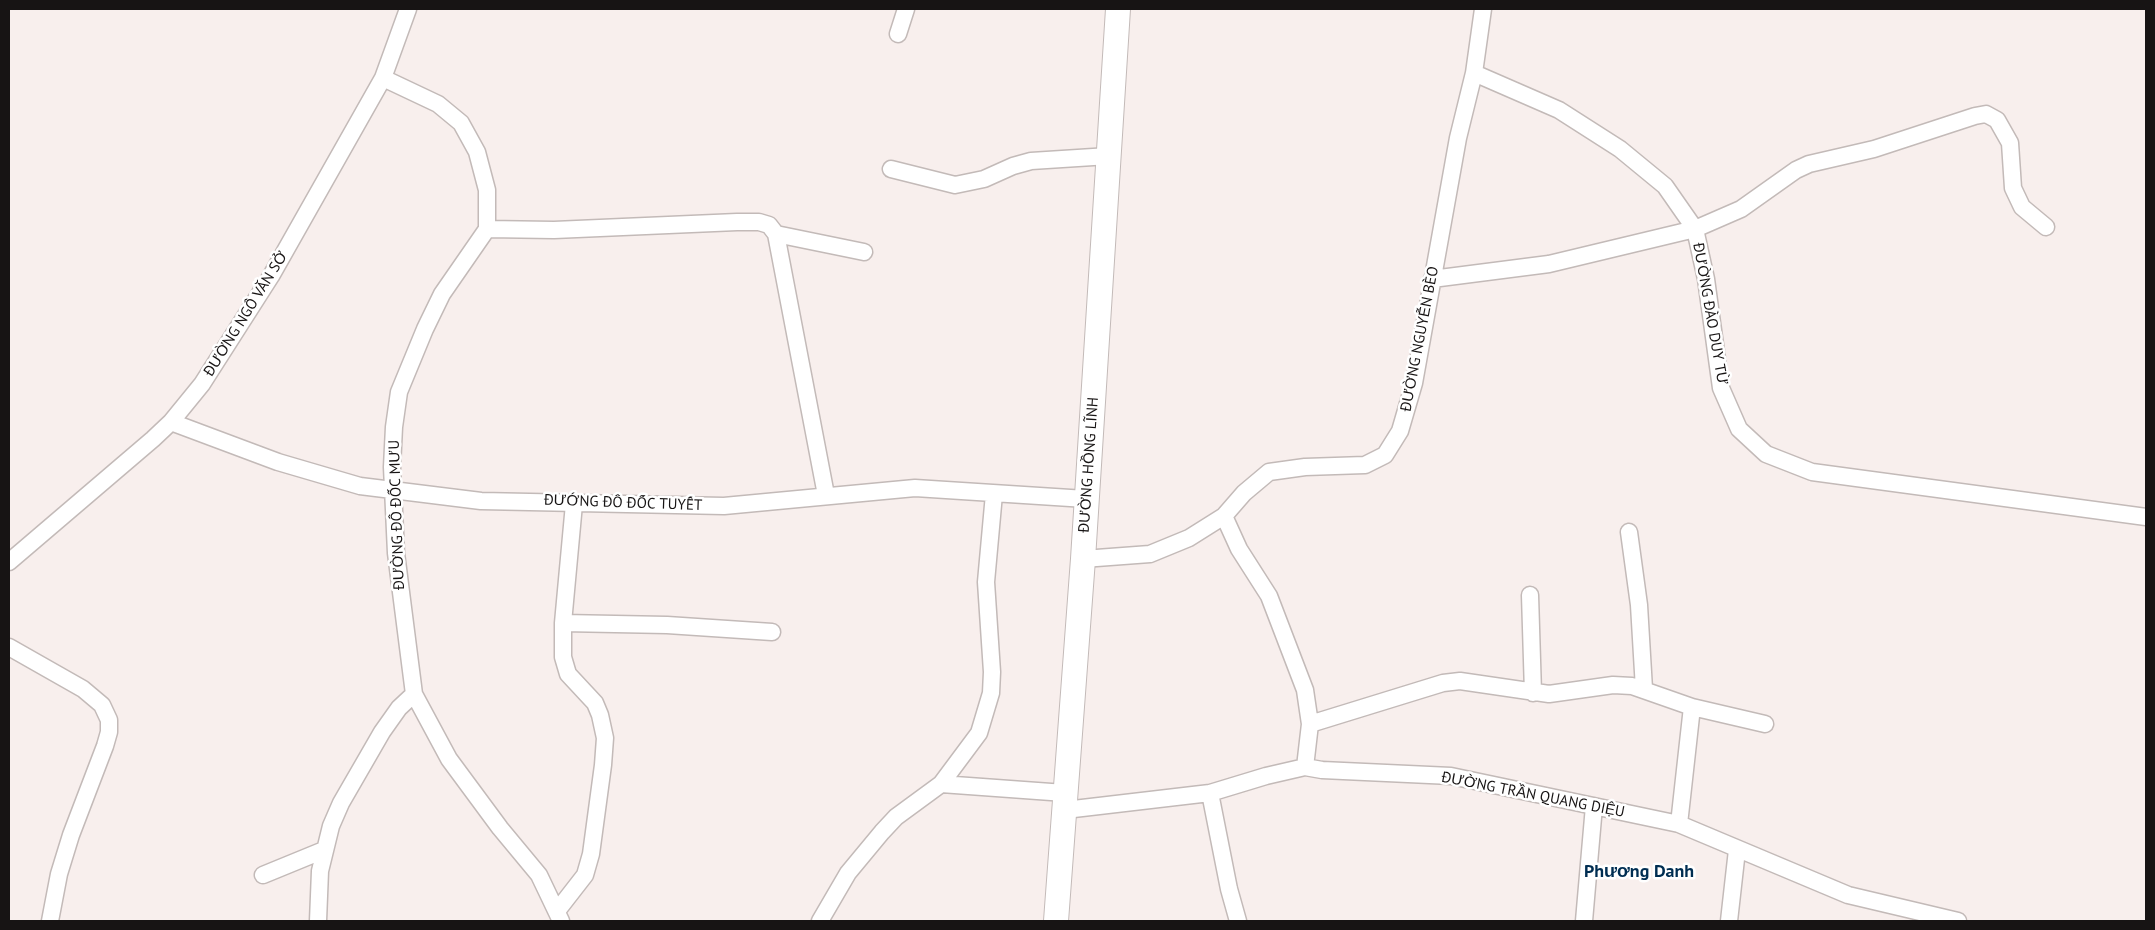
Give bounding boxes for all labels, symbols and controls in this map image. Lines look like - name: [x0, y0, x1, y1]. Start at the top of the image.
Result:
- street label: ĐƯỜNG ĐÀO DUY TỪ: [1689, 241, 1731, 387]
- street label: ĐƯỜNG NGÔ VĂN SỞ: [200, 248, 292, 380]
- street label: ĐƯỜNG NGUYỄN BÈO: [1397, 265, 1443, 413]
- street label: ĐƯỜNG HỒNG LĨNH: [1075, 397, 1103, 533]
- street label: ĐƯỜNG ĐÔ ĐỐC MƯU: [385, 440, 409, 590]
- street label: ĐƯỚNG ĐÔ ĐỐC TUYẾT: [543, 491, 703, 515]
- street label: ĐƯỜNG TRẦN QUANG DIỆU: [1440, 768, 1626, 822]
- district label: Phương Danh: [1584, 861, 1694, 883]

